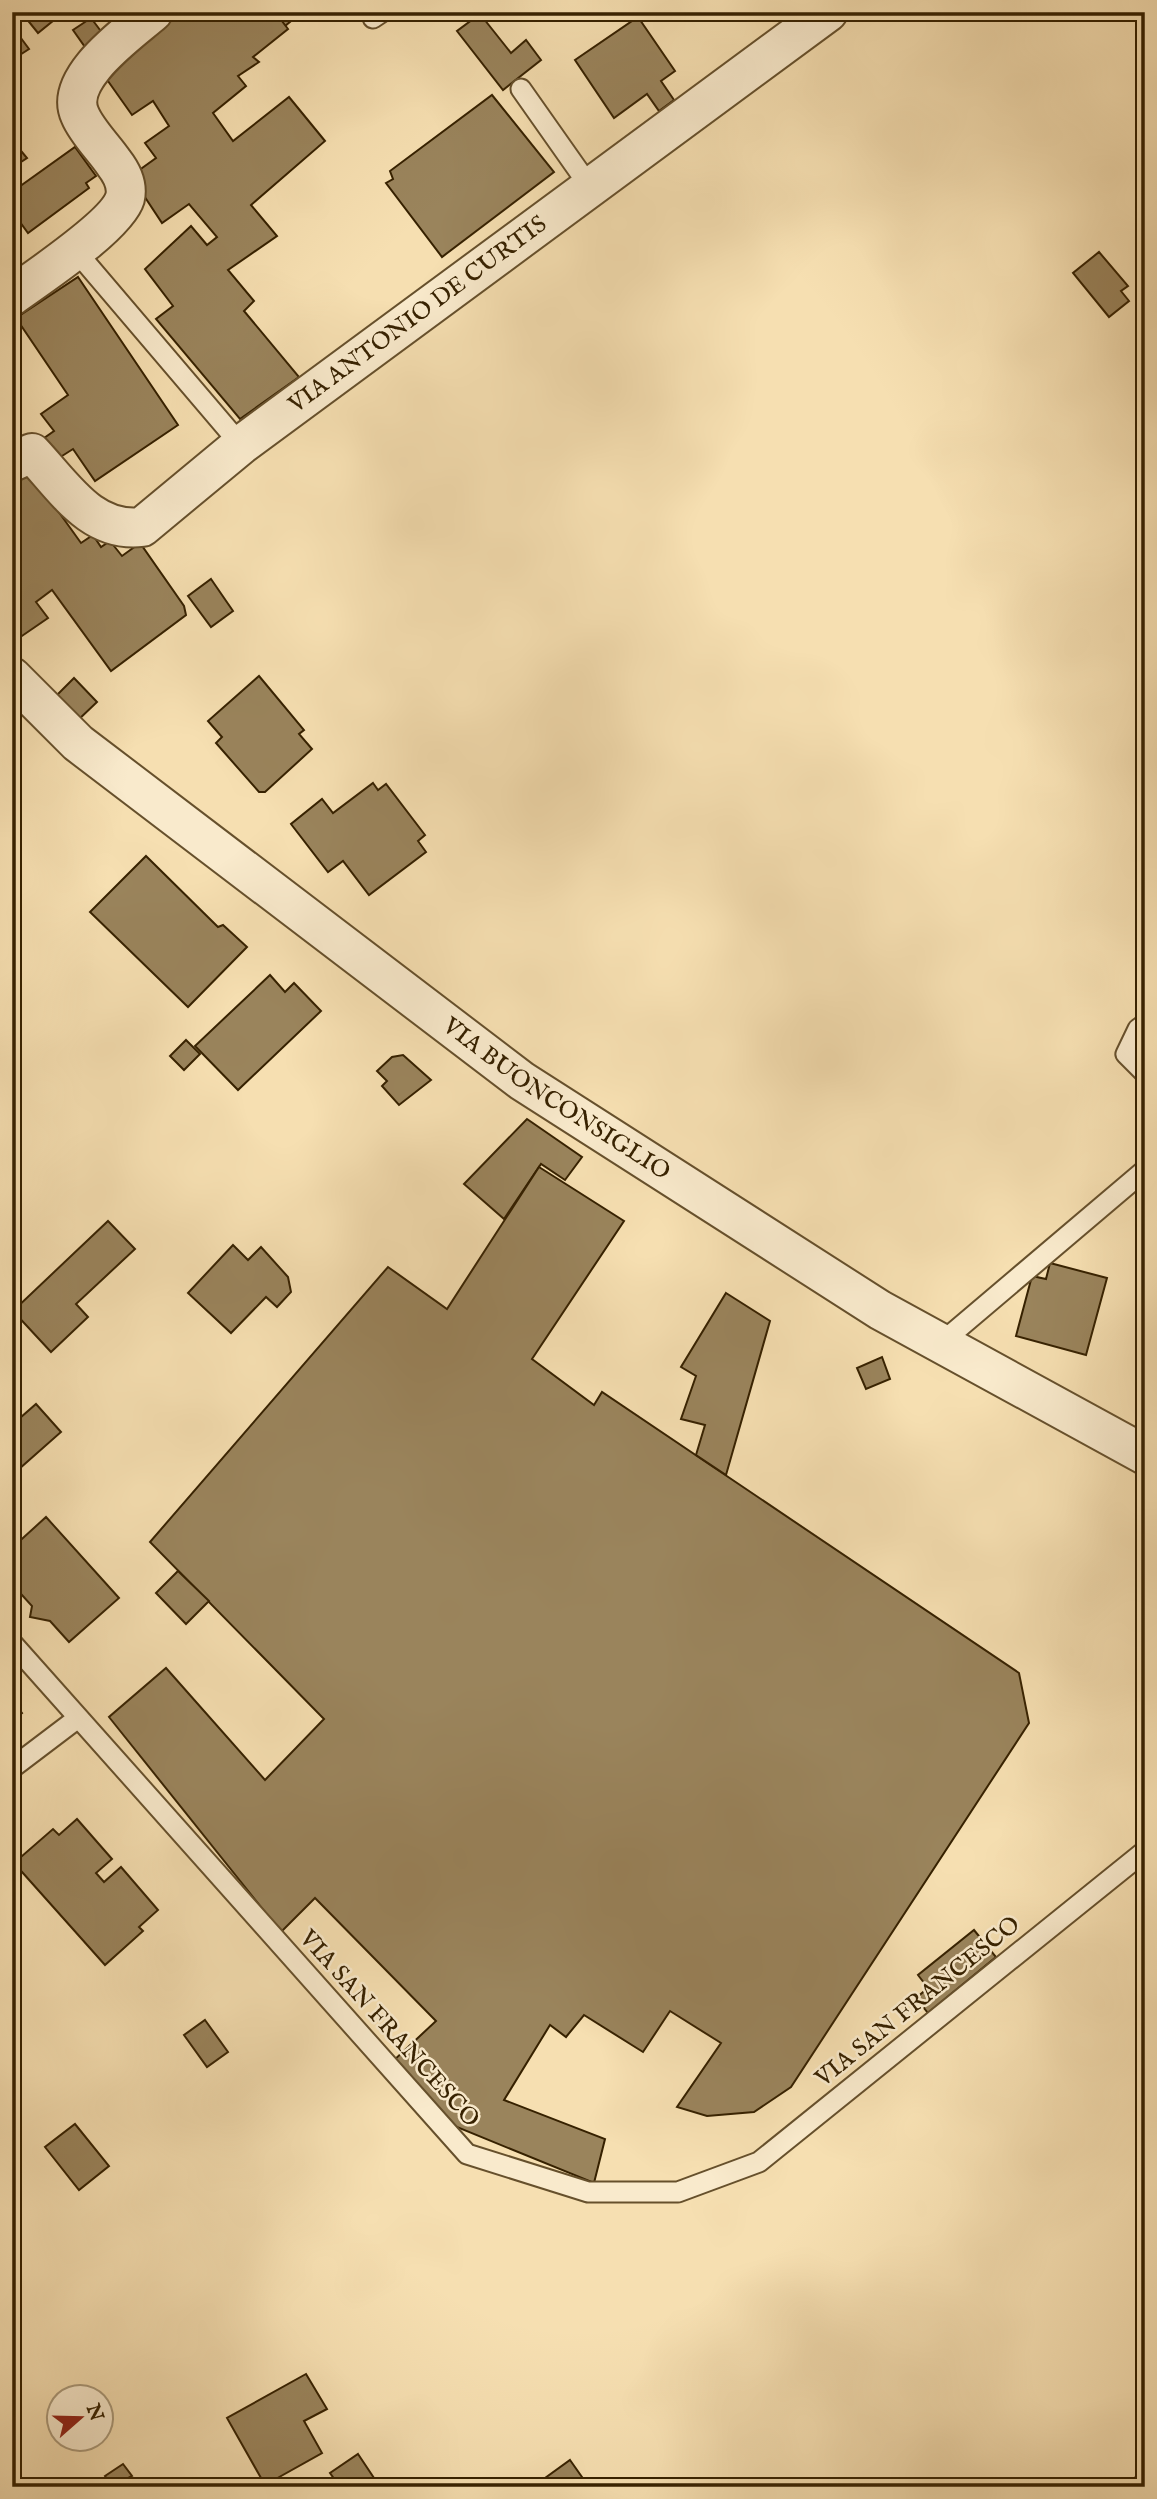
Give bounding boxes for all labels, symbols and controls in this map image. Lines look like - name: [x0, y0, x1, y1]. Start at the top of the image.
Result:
- street label: VIA ANTONIO DE CURTIS: [282, 209, 553, 421]
- street label: VIA BUONCONSIGLIO: [436, 1010, 676, 1187]
- street label: VIA SAN FRANCESCO: [808, 1910, 1027, 2095]
- street label: VIA SAN FRANCESCO: [291, 1923, 486, 2134]
- north arrow: [46, 2384, 116, 2454]
- text: N: [80, 2400, 108, 2425]

